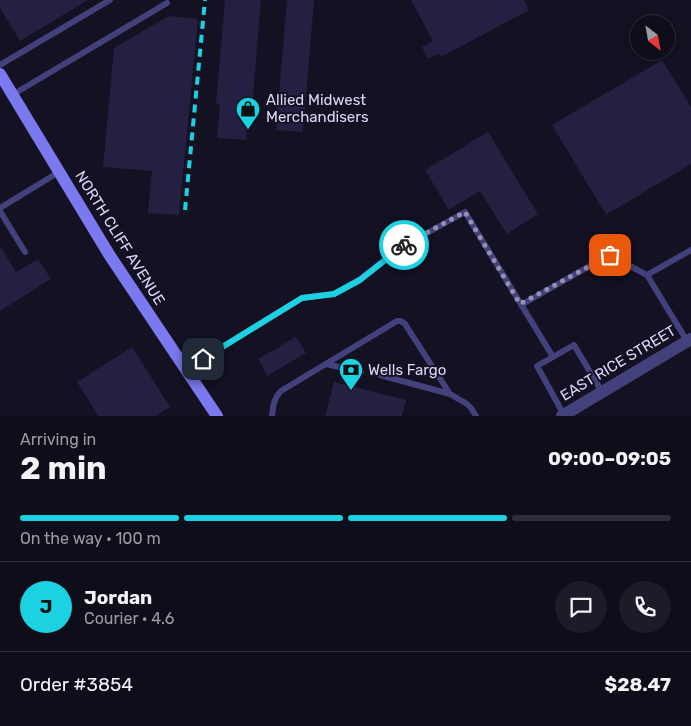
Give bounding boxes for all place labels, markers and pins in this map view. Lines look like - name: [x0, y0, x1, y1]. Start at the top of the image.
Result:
- place label: Allied Midwest Merchandisers: [266, 91, 369, 126]
- shop icon: Allied Midwest Merchandisers: [235, 96, 261, 130]
- pin: [589, 234, 631, 276]
- pin: [182, 338, 224, 380]
- bank icon: Wells Fargo: [338, 357, 364, 391]
- place label: Wells Fargo: [368, 361, 446, 379]

